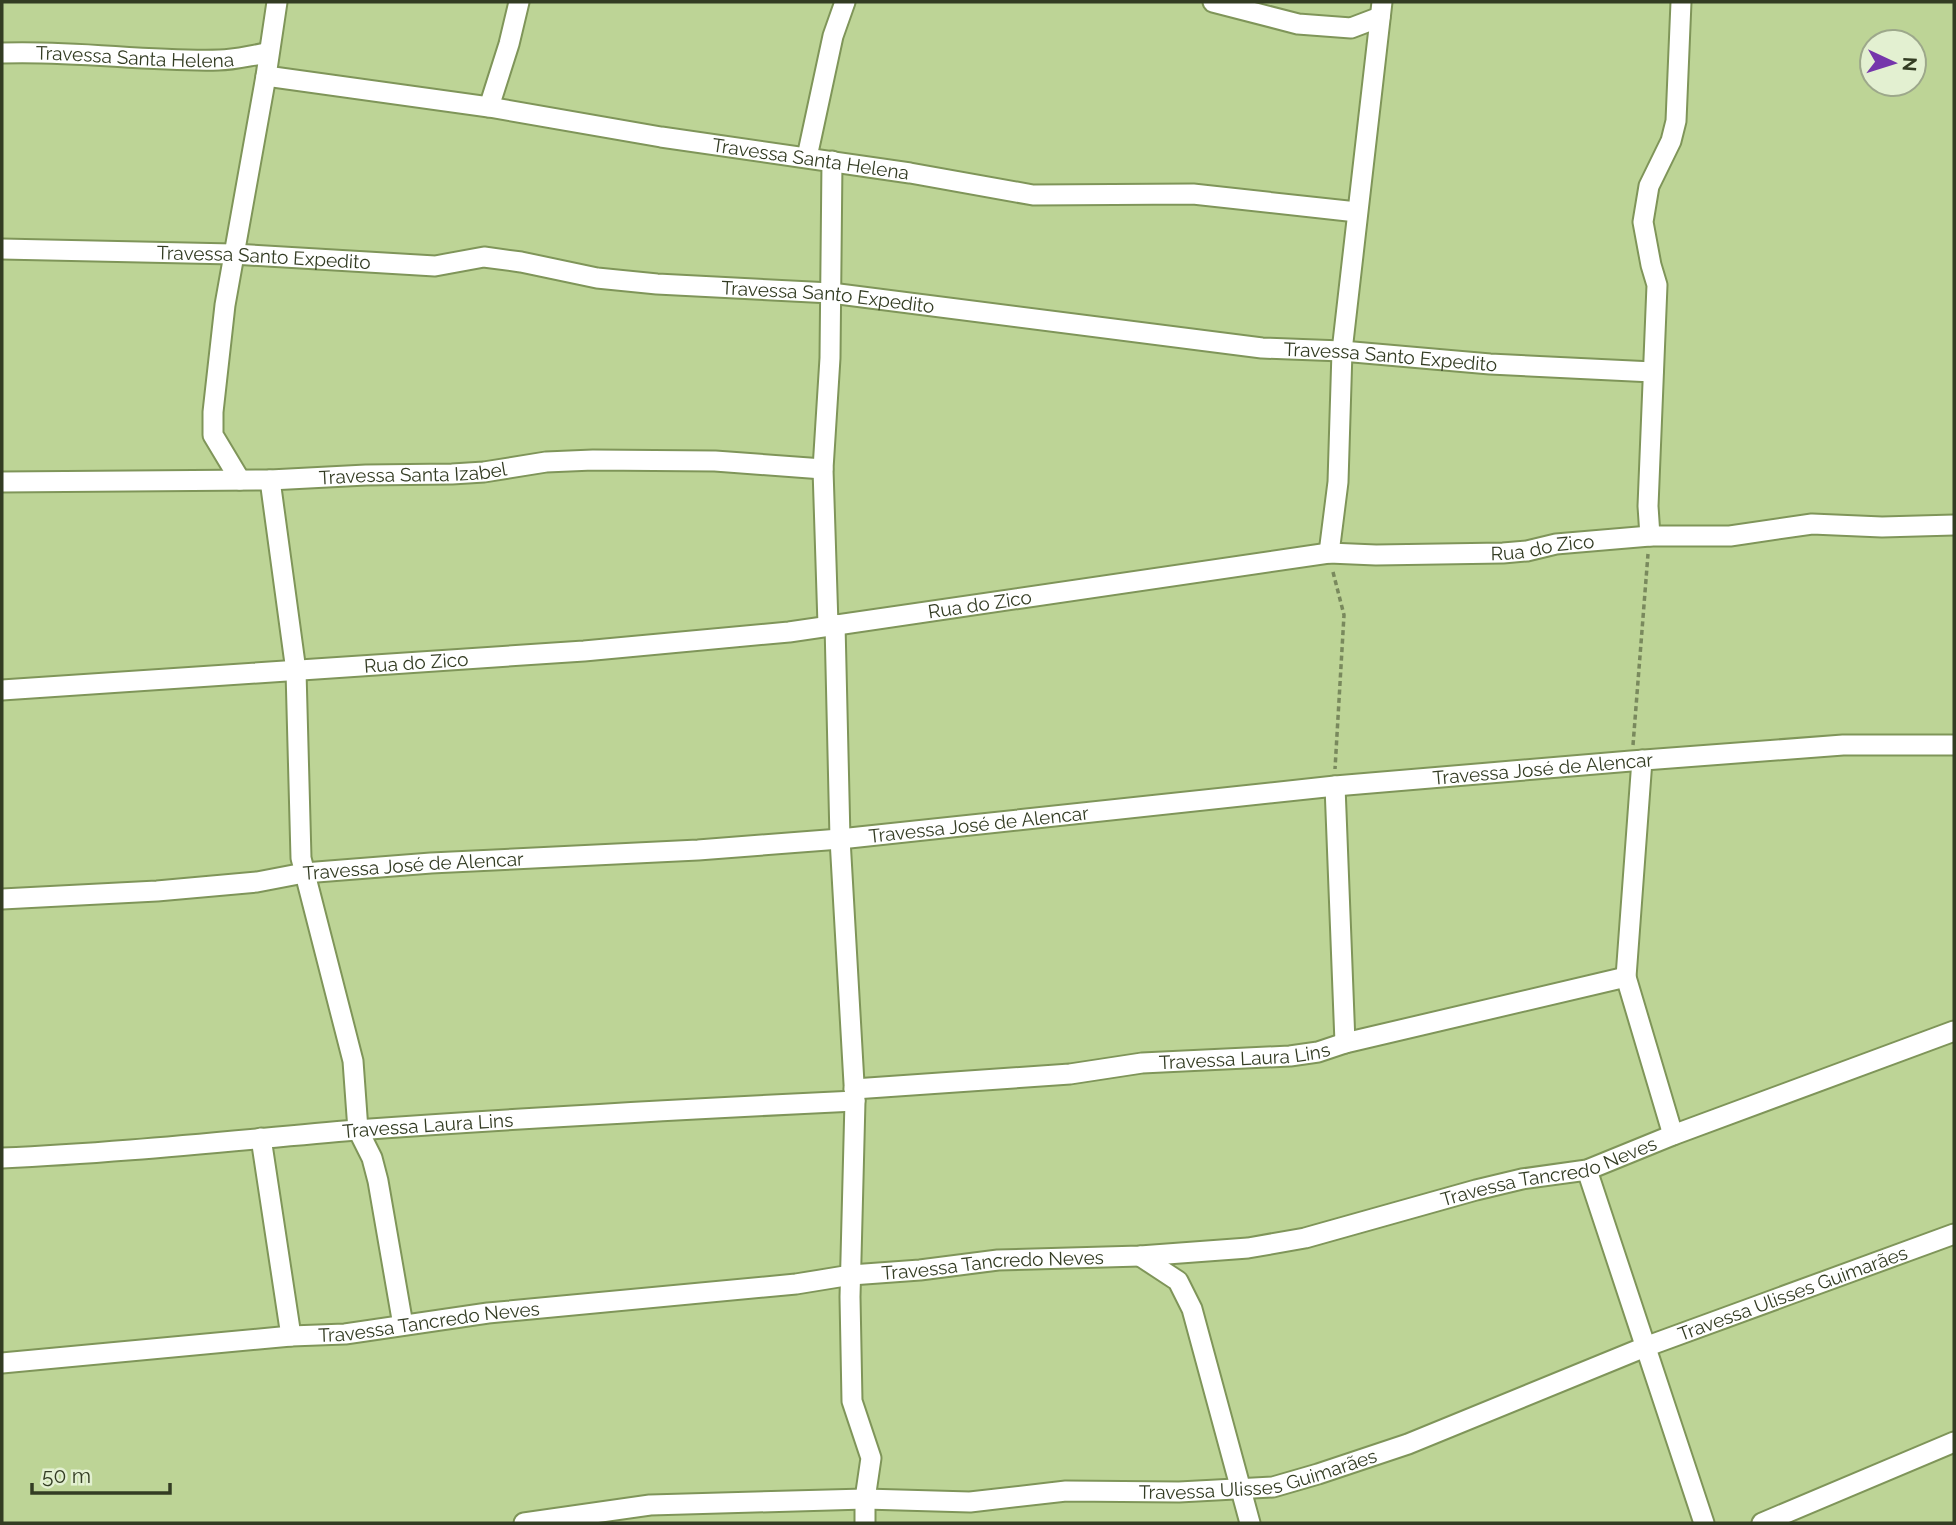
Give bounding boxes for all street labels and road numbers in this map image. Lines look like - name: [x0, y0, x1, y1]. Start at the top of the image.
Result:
- street label: Travessa Santa Helena: [36, 42, 235, 71]
- street label: Travessa Santa Helena: [711, 134, 910, 184]
- street label: Travessa Santo Expedito: [157, 241, 371, 273]
- street label: Travessa Santo Expedito: [721, 276, 936, 317]
- street label: Travessa Santo Expedito: [1283, 338, 1498, 375]
- street label: Travessa Santa Izabel: [318, 457, 509, 488]
- street label: Rua do Zico: [1491, 530, 1595, 564]
- street label: Rua do Zico: [926, 586, 1033, 623]
- street label: Rua do Zico: [363, 648, 469, 677]
- street label: Travessa José de Alencar: [1432, 748, 1654, 789]
- street label: Travessa José de Alencar: [868, 801, 1090, 847]
- street label: Travessa José de Alencar: [302, 847, 524, 884]
- street label: Travessa Laura Lins: [1158, 1038, 1333, 1073]
- street label: Travessa Laura Lins: [341, 1109, 514, 1142]
- street label: Travessa Tancredo Neves: [1438, 1132, 1660, 1210]
- street label: Travessa Ulisses Guimarães: [1675, 1241, 1910, 1345]
- street label: Travessa Tancredo Neves: [881, 1246, 1104, 1284]
- street label: Travessa Tancredo Neves: [318, 1297, 541, 1346]
- street label: Travessa Ulisses Guimarães: [1139, 1444, 1380, 1503]

